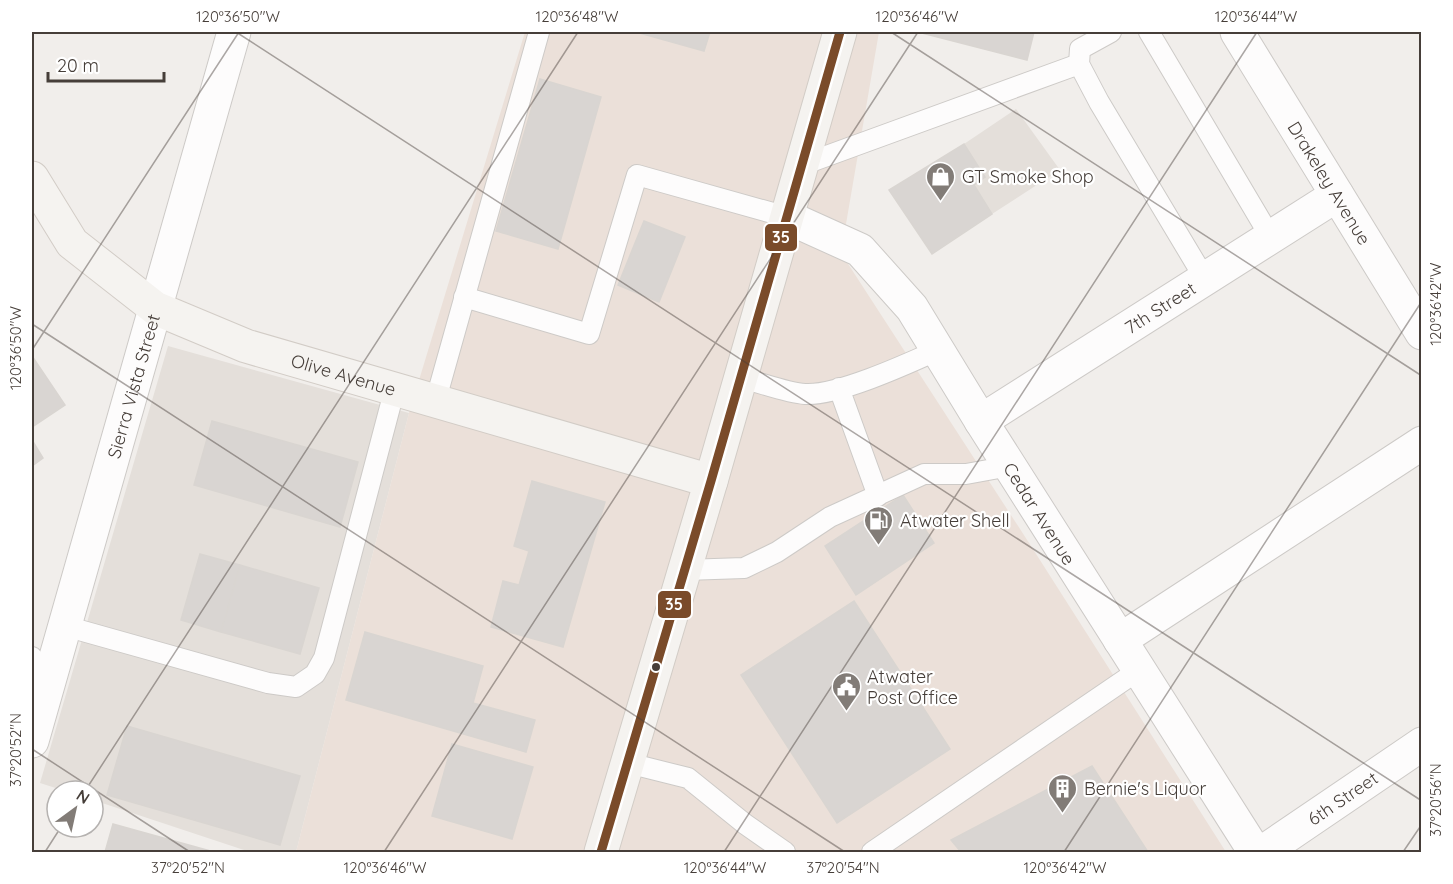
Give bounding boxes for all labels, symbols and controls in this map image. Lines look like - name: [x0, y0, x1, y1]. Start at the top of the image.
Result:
- text: 120°36'50"W: [196, 7, 280, 26]
- text: 120°36'48"W: [536, 7, 619, 26]
- text: 120°36'46"W: [876, 7, 959, 26]
- text: 120°36'44"W: [1215, 7, 1298, 26]
- scale bar: [48, 45, 164, 83]
- text: 20 m: [57, 54, 99, 77]
- street label: Drakeley Avenue: [1283, 117, 1376, 249]
- shop icon: GT Smoke Shop: [925, 160, 957, 202]
- place label: GT Smoke Shop: [962, 165, 1094, 188]
- line badge: 35: [764, 223, 798, 252]
- text: 35: [772, 227, 790, 247]
- text: 120°36'42"W: [1426, 262, 1445, 346]
- street label: 7th Street: [1120, 276, 1200, 338]
- text: 120°36'50"W: [6, 306, 25, 390]
- street label: Sierra Vista Street: [102, 311, 165, 461]
- street label: Olive Avenue: [289, 348, 399, 400]
- street label: Cedar Avenue: [999, 458, 1081, 569]
- fuel station icon: Atwater Shell: [863, 504, 895, 546]
- place label: Atwater Shell: [900, 509, 1010, 532]
- line badge: 35: [657, 590, 692, 619]
- text: 35: [665, 594, 683, 614]
- unlabelled marker: [650, 661, 662, 673]
- place label: Atwater Post Office: [867, 665, 958, 709]
- public building icon: Atwater Post Office: [830, 670, 862, 712]
- text: 37°20'52"N: [6, 713, 25, 787]
- text: 37°20'56"N: [1426, 763, 1445, 837]
- street label: 6th Street: [1303, 766, 1382, 830]
- building icon: Bernie's Liquor: [1047, 772, 1079, 814]
- place label: Bernie's Liquor: [1084, 777, 1207, 800]
- north arrow: [45, 779, 105, 839]
- text: N: [73, 785, 94, 808]
- text: 37°20'52"N: [151, 858, 225, 877]
- text: 120°36'46"W: [344, 858, 427, 877]
- text: 120°36'44"W: [684, 858, 767, 877]
- text: 37°20'54"N: [806, 858, 880, 877]
- text: 120°36'42"W: [1023, 858, 1107, 877]

